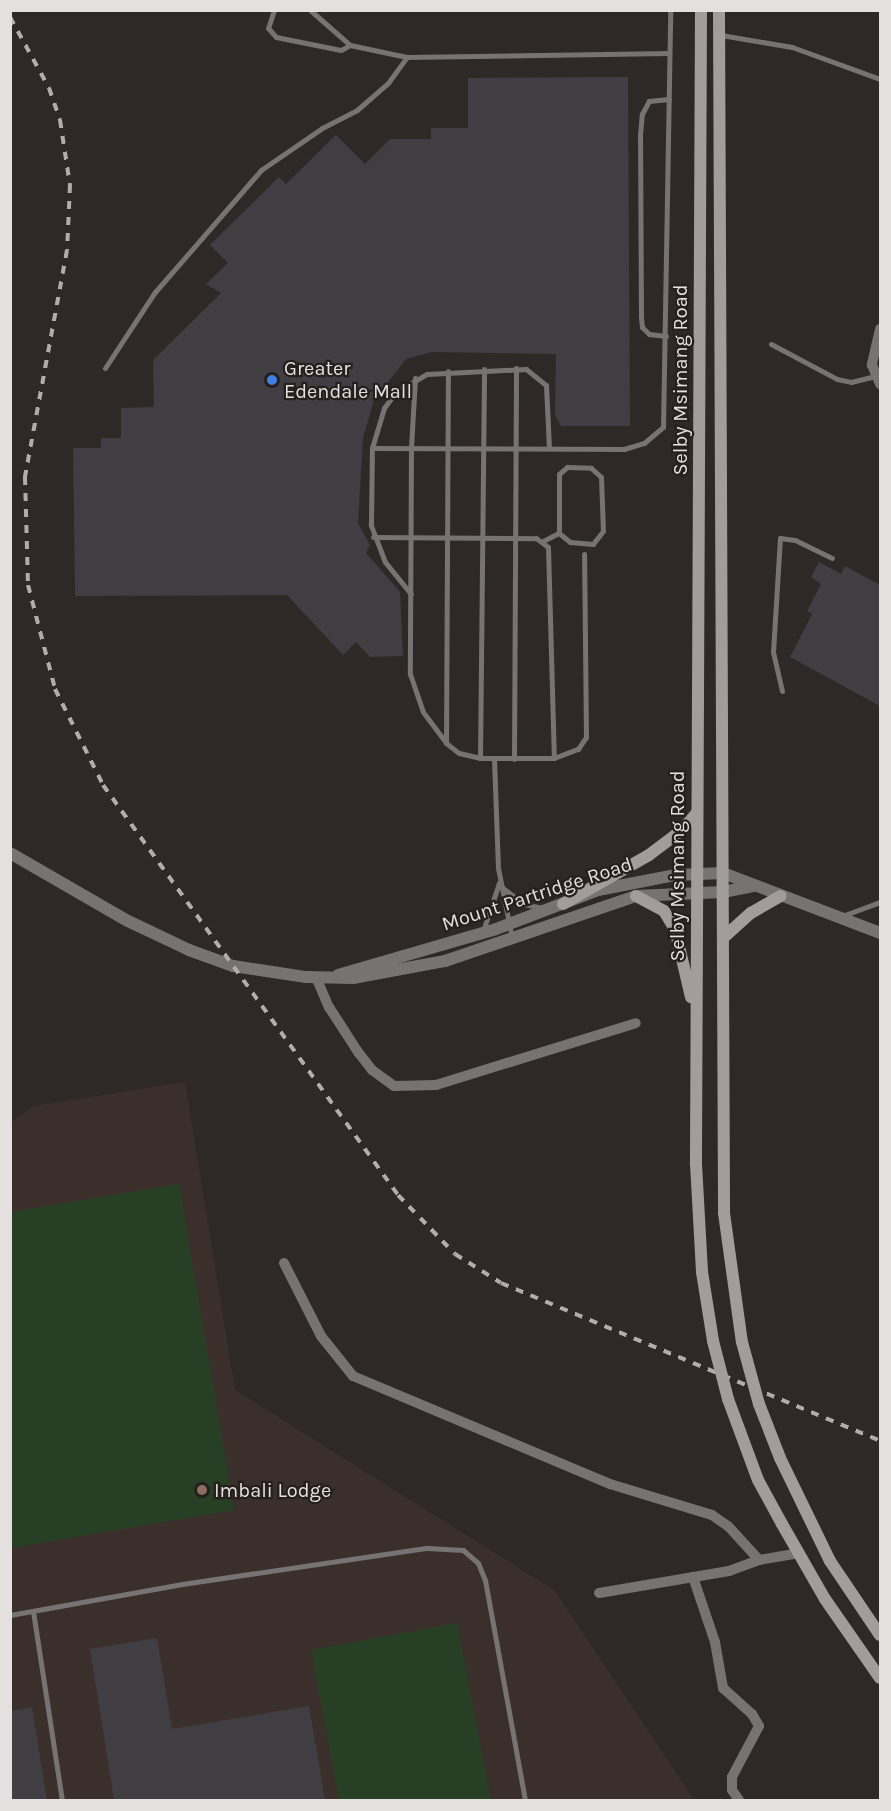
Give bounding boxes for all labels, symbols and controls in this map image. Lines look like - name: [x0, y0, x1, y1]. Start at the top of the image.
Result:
- street label: Selby Msimang Road: [668, 284, 692, 476]
- place label: Greater Edendale Mall: [284, 356, 412, 403]
- marker: Greater Edendale Mall: [265, 373, 279, 387]
- street label: Selby Msimang Road: [665, 770, 689, 962]
- street label: Mount Partridge Road: [439, 852, 635, 936]
- place label: Imbali Lodge: [214, 1478, 331, 1502]
- marker: Imbali Lodge: [195, 1483, 209, 1497]

